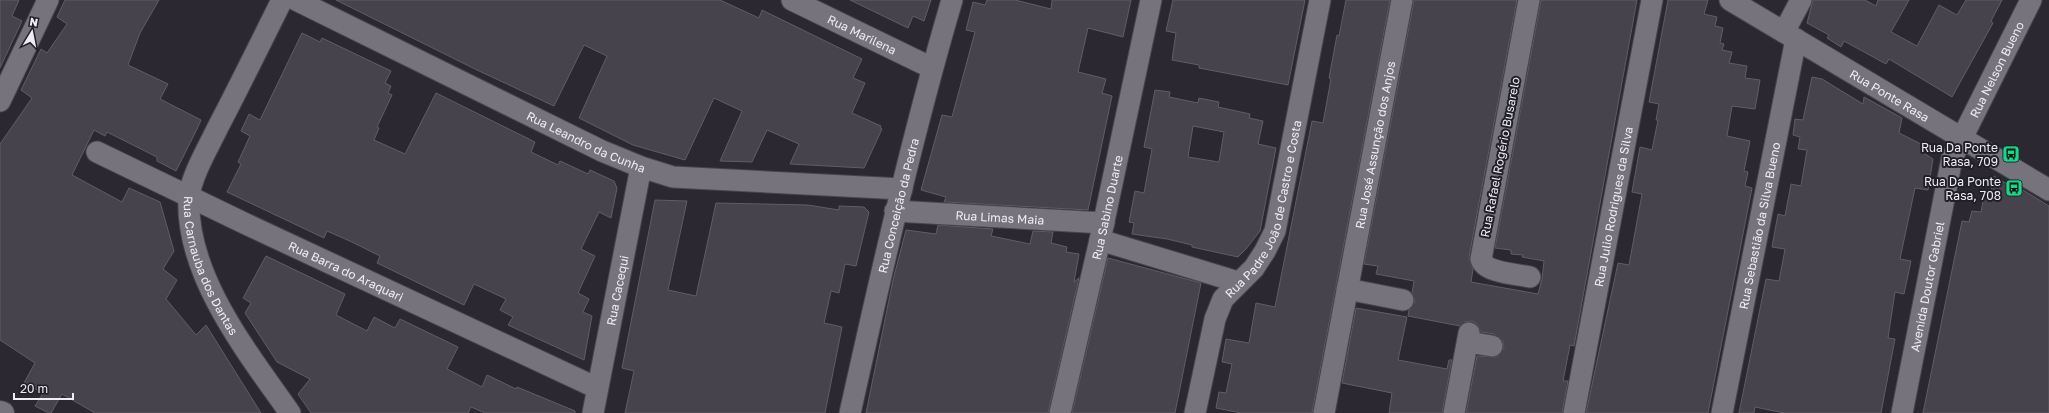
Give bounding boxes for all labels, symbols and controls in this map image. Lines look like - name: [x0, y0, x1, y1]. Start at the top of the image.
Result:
- street label: Rua Marilena: [825, 11, 899, 57]
- north arrow: [12, 12, 52, 52]
- text: N: [29, 15, 39, 29]
- street label: Rua Nelson Bueno: [1966, 19, 2027, 120]
- street label: Rua José Assunção dos Anjos: [1351, 60, 1398, 230]
- street label: Rua Ponte Rasa: [1847, 66, 1932, 125]
- street label: Rua Rafael Rogério Busarelo: [1477, 76, 1523, 238]
- street label: Rua Leandro da Cunha: [524, 108, 647, 175]
- street label: Rua Padre João de Castro e Costa: [1222, 119, 1304, 301]
- street label: Rua Julio Rodrigues da Silva: [1591, 125, 1635, 288]
- street label: Rua Conceição da Pedra: [874, 136, 922, 275]
- place label: Rua Da Ponte Rasa, 709: [1921, 140, 1998, 169]
- street label: Rua Sebastião da Silva Bueno: [1735, 141, 1783, 310]
- bus stop icon: Rua Da Ponte Rasa, 709: [2001, 144, 2021, 164]
- street label: Rua Sabino Duarte: [1088, 153, 1125, 261]
- place label: Rua Da Ponte Rasa, 708: [1924, 174, 2001, 203]
- bus stop icon: Rua Da Ponte Rasa, 708: [2004, 178, 2024, 198]
- street label: Rua Carnauba dos Dantas: [181, 196, 242, 338]
- street label: Rua Limas Maia: [955, 207, 1045, 227]
- street label: Avenida Doutor Gabriel: [1907, 220, 1947, 353]
- street label: Rua Barra do Araquari: [286, 237, 406, 304]
- street label: Rua Cacequi: [603, 254, 631, 327]
- scale bar: [14, 375, 73, 401]
- text: 20 m: [20, 381, 48, 396]

